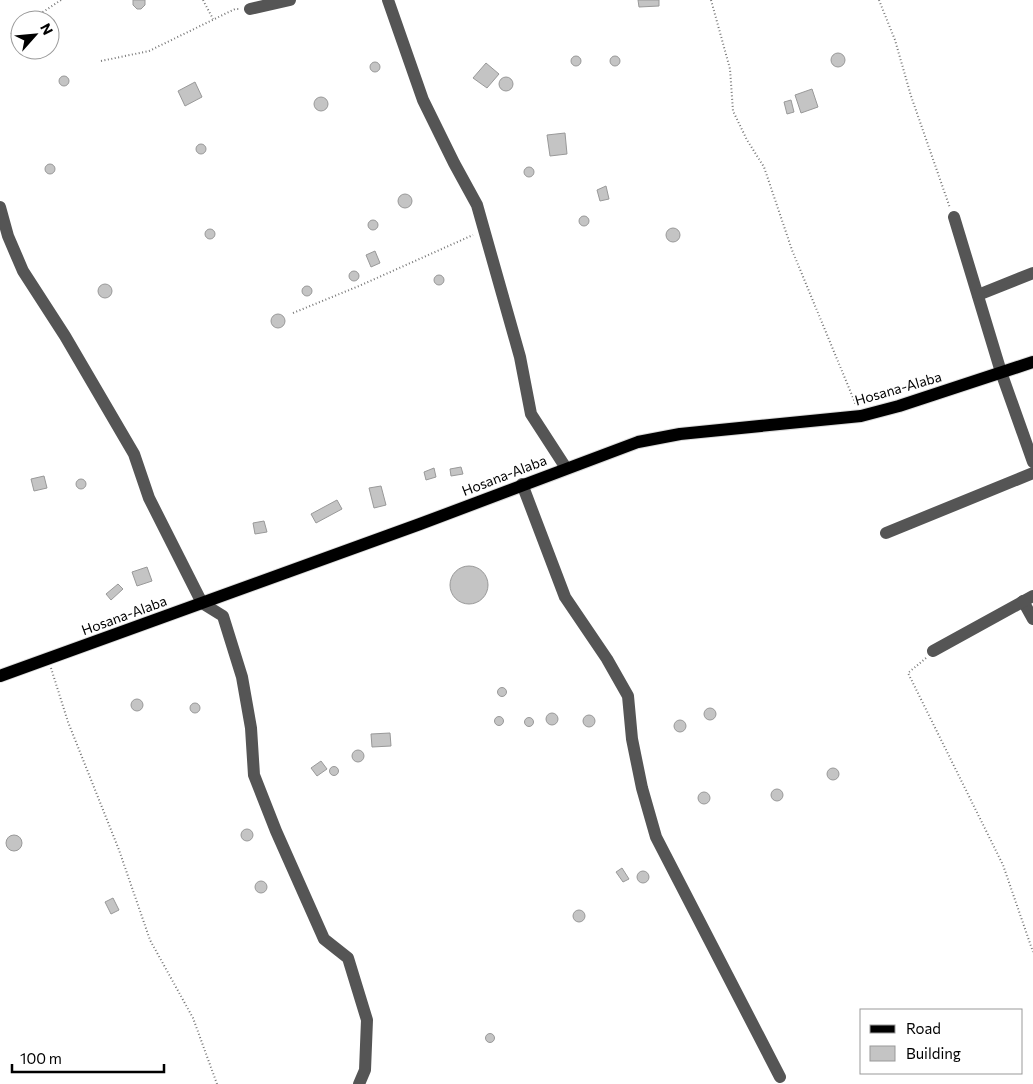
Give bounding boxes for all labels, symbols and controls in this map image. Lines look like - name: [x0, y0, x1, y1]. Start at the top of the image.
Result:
- north arrow: [10, 10, 60, 60]
- text: N: [37, 20, 57, 37]
- street label: Hosana-Alaba: [853, 367, 943, 409]
- street label: Hosana-Alaba: [459, 451, 549, 499]
- street label: Hosana-Alaba: [79, 592, 169, 638]
- legend: [860, 1009, 1023, 1074]
- text: Road: [906, 1019, 941, 1037]
- scale bar: [12, 1042, 165, 1074]
- text: Building: [906, 1044, 961, 1062]
- text: 100 m: [20, 1049, 62, 1067]

